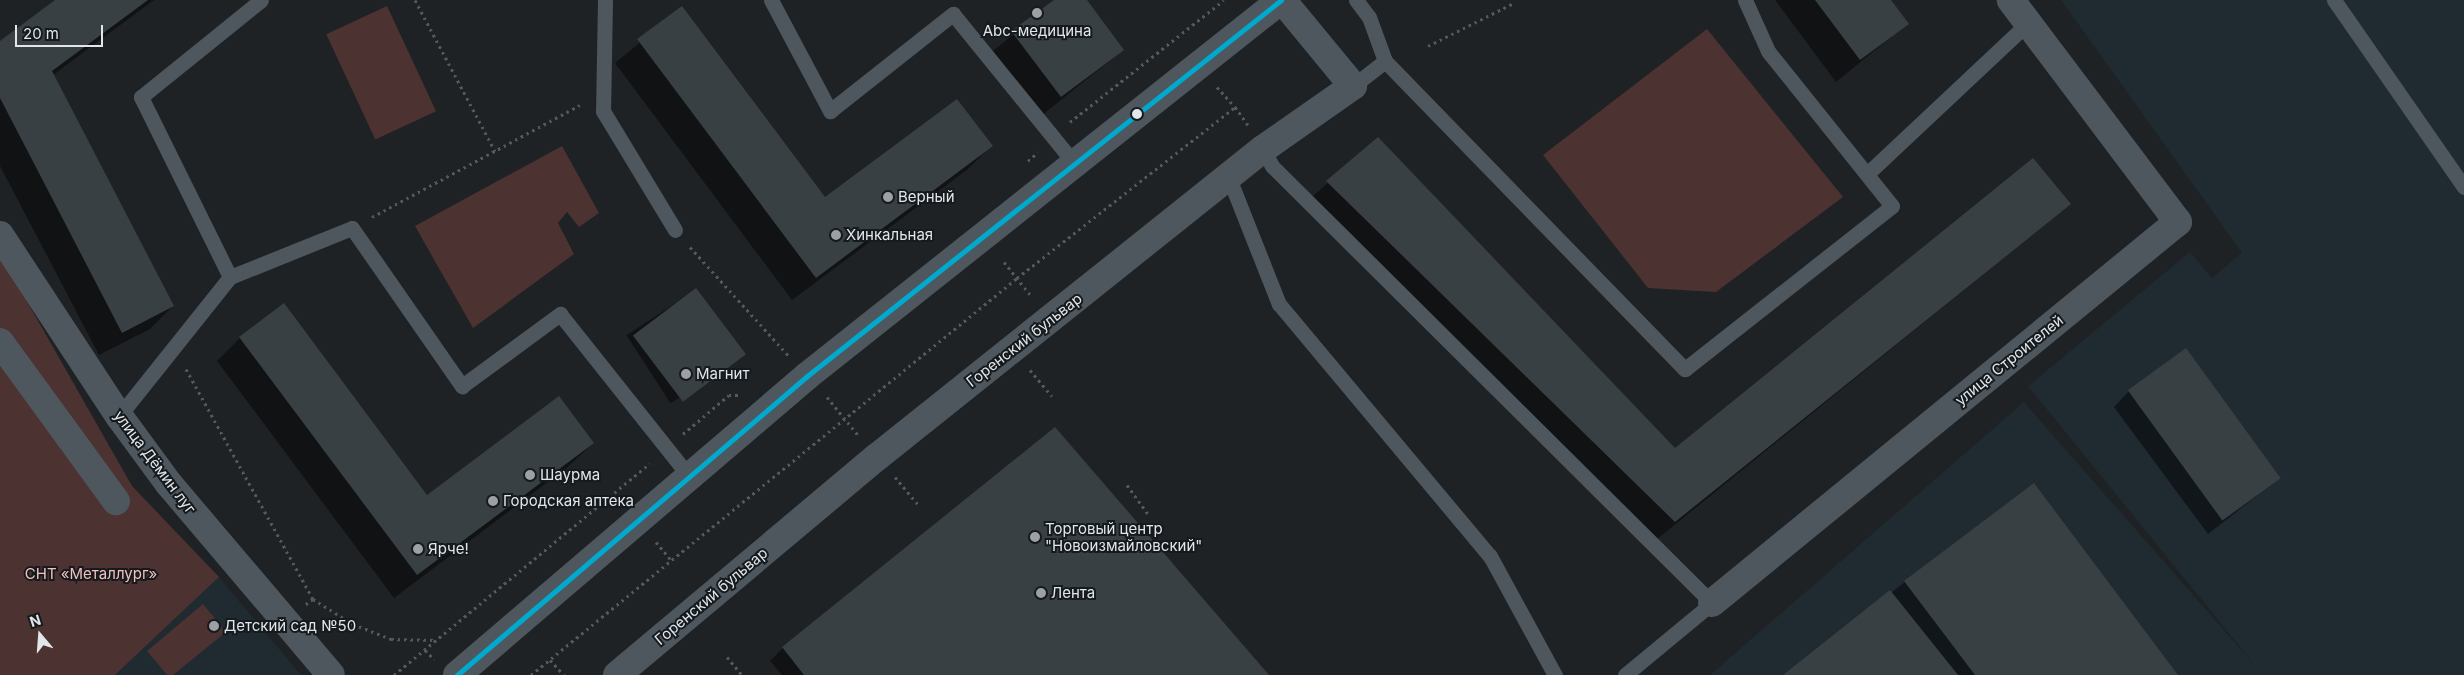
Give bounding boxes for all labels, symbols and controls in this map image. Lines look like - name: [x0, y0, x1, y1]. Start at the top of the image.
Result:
- marker: Abc-медицина: [1030, 6, 1044, 20]
- scale bar: [18, 15, 105, 47]
- place label: Abc-медицина: [983, 22, 1091, 40]
- text: 20 m: [23, 24, 59, 43]
- unlabelled marker: [1132, 109, 1142, 119]
- place label: Верный: [898, 188, 955, 206]
- marker: Верный: [882, 191, 894, 203]
- place label: Хинкальная: [846, 226, 933, 244]
- marker: Хинкальная: [830, 229, 842, 241]
- street label: Горенский бульвар: [963, 289, 1085, 391]
- street label: улица Строителей: [1951, 311, 2067, 409]
- place label: Магнит: [696, 365, 749, 383]
- marker: Магнит: [680, 368, 692, 380]
- street label: улица Дёмин луг: [110, 407, 200, 517]
- place label: Шаурма: [540, 466, 600, 484]
- marker: Шаурма: [524, 469, 536, 481]
- place label: Городская аптека: [503, 492, 634, 510]
- marker: Городская аптека: [487, 495, 499, 507]
- place label: Торговый центр "Новоизмайловский": [1045, 519, 1202, 554]
- marker: Торговый центр "Новоизмайловский": [1029, 531, 1041, 543]
- place label: Ярче!: [428, 540, 469, 558]
- marker: Ярче!: [412, 543, 424, 555]
- street label: Горенский бульвар: [651, 544, 771, 648]
- park label: СНТ «Металлург»: [25, 565, 157, 583]
- place label: Лента: [1051, 584, 1095, 602]
- marker: Лента: [1035, 587, 1047, 599]
- north arrow: [15, 610, 65, 660]
- text: N: [28, 611, 43, 630]
- place label: Детский сад №50: [224, 617, 356, 635]
- marker: Детский сад №50: [208, 620, 220, 632]

